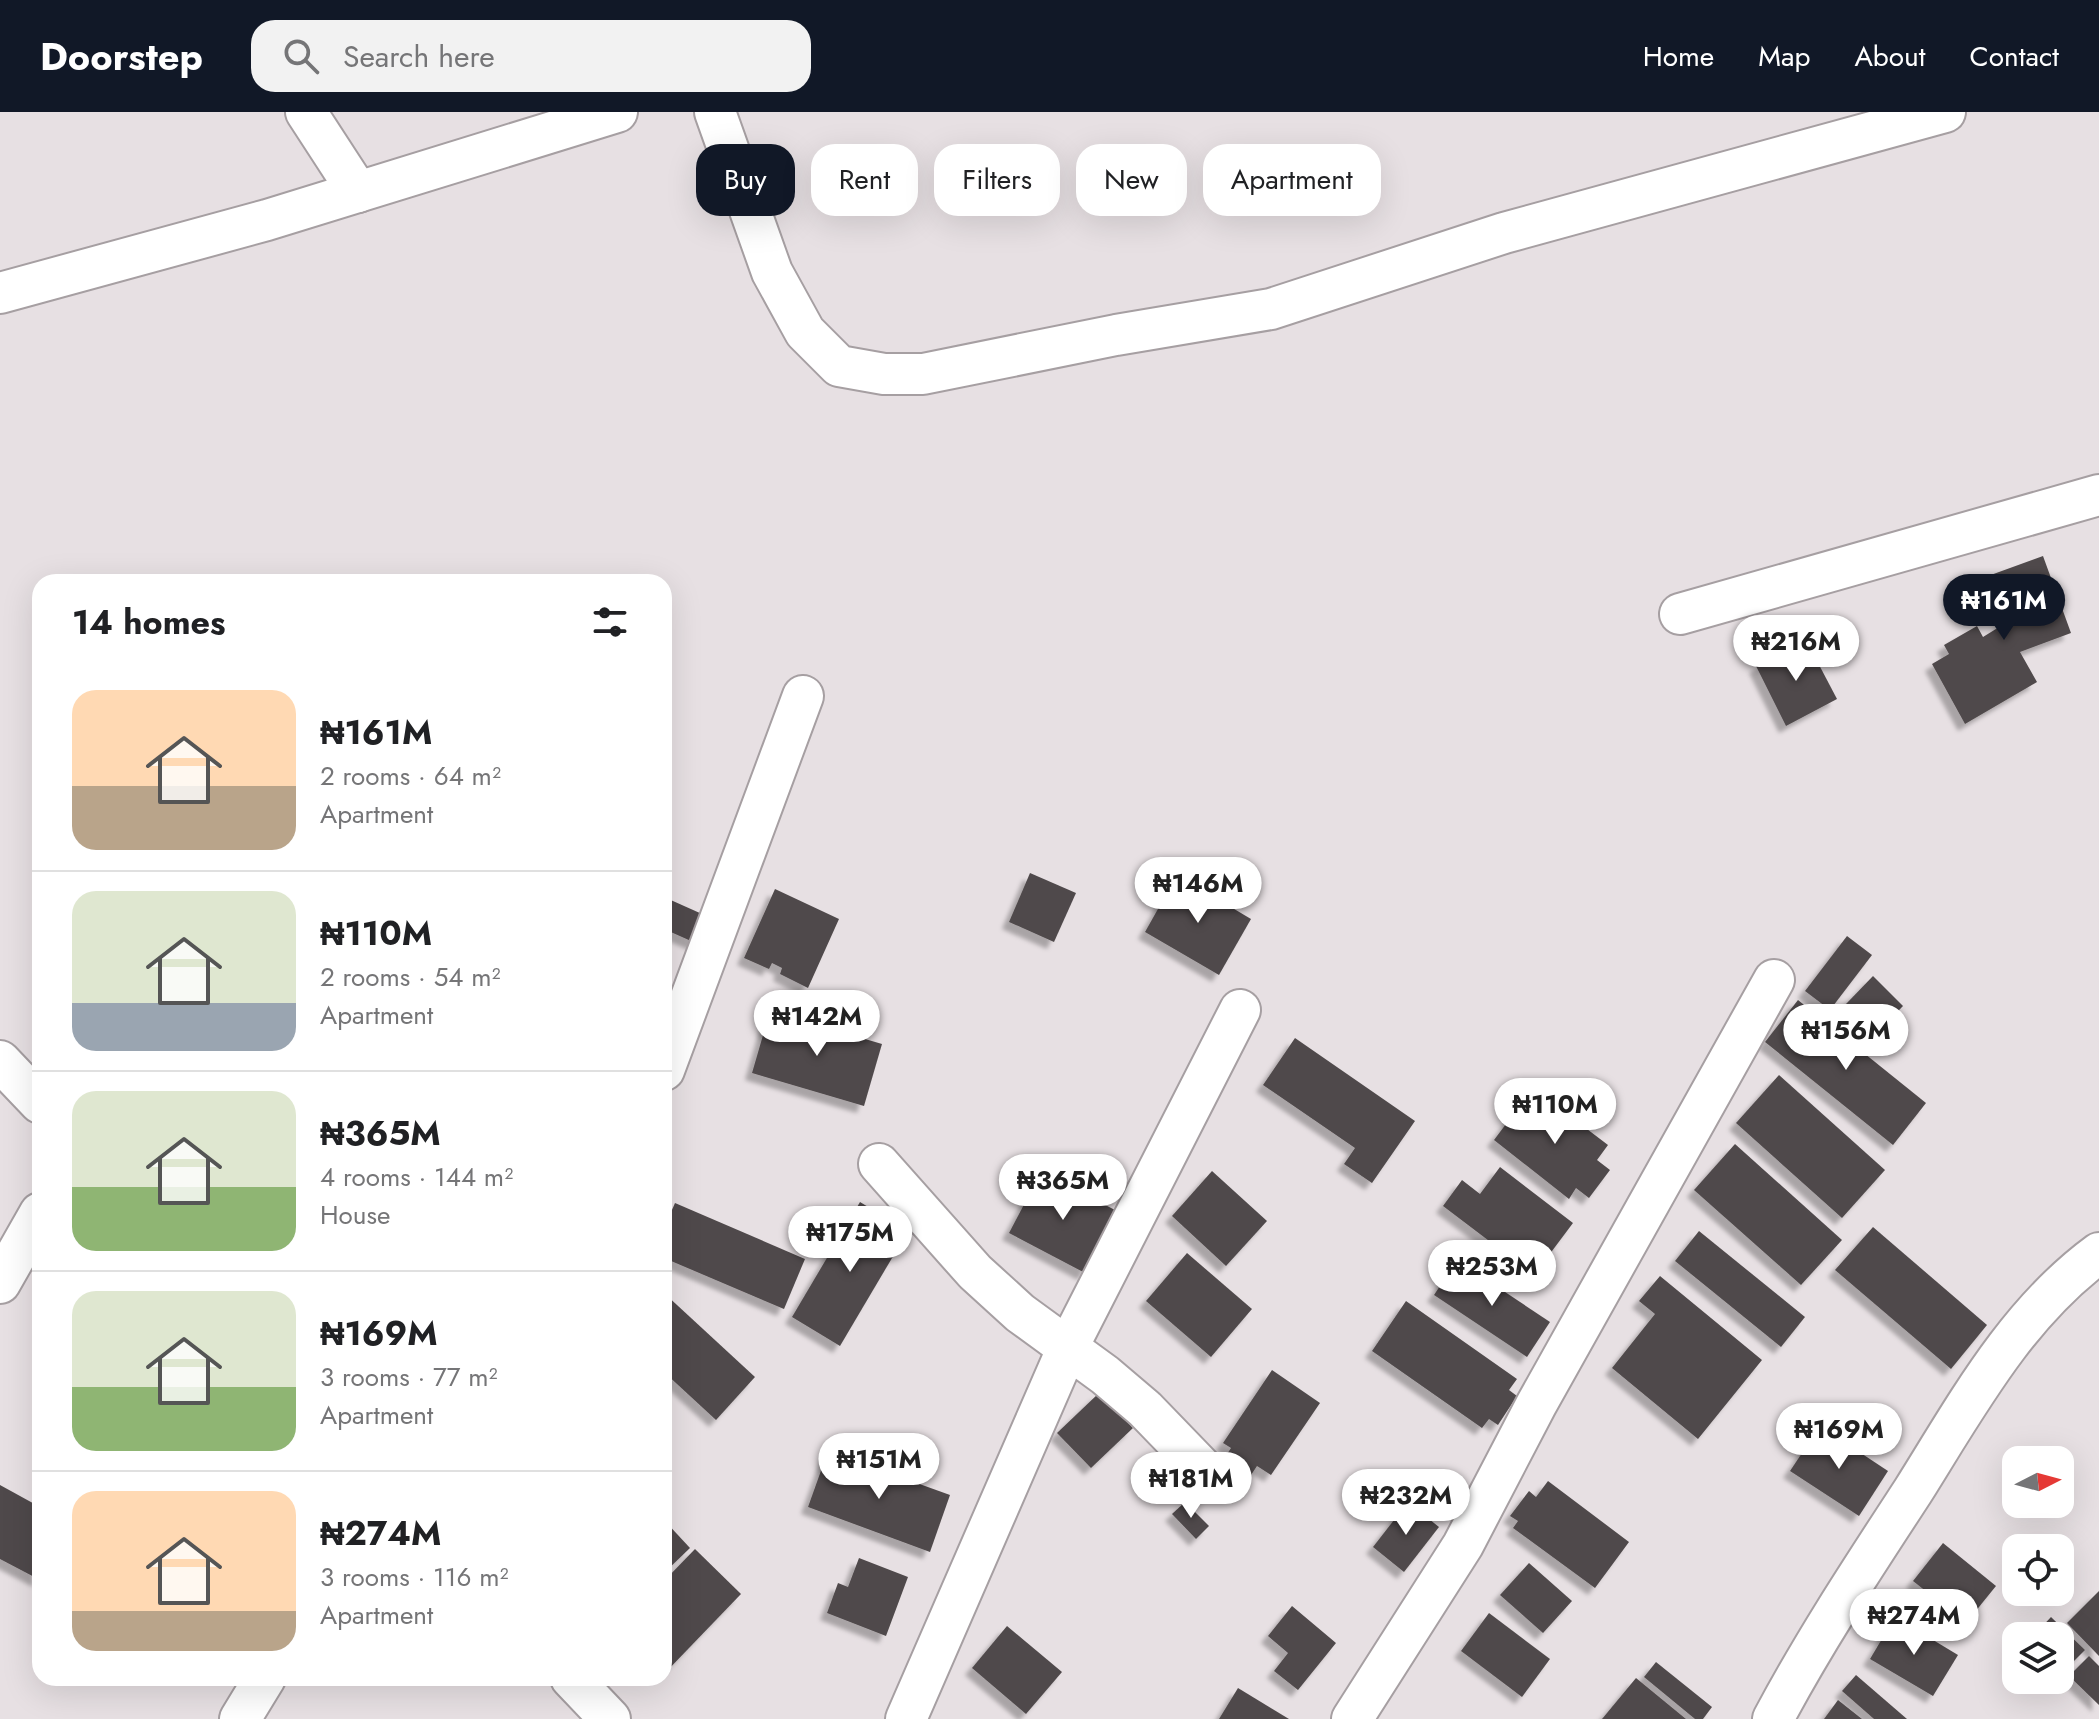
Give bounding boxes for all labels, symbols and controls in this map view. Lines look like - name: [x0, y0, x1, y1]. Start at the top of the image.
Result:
- search box: [251, 20, 811, 92]
- text: Doorstep: [40, 29, 203, 84]
- icon: search: [279, 34, 323, 78]
- text: Search here: [343, 35, 495, 78]
- text: Home: [1643, 36, 1714, 77]
- text: Map: [1758, 36, 1810, 77]
- text: About: [1854, 36, 1926, 77]
- text: Contact: [1970, 36, 2059, 77]
- chip: Buy: [696, 144, 795, 216]
- chip: Rent: [811, 144, 918, 216]
- chip: Filters: [934, 144, 1060, 216]
- chip: New: [1076, 144, 1187, 216]
- chip: Apartment: [1203, 144, 1381, 216]
- pin: ₦161M: [1948, 574, 2060, 642]
- text: ₦161M: [1961, 581, 2047, 619]
- text: 14 homes: [72, 598, 226, 647]
- icon: filters: [588, 600, 632, 644]
- pin: ₦216M: [1740, 615, 1852, 683]
- text: ₦216M: [1751, 622, 1841, 660]
- text: ₦161M: [320, 708, 432, 757]
- icon: home: [136, 722, 232, 818]
- text: 2 rooms · 64 m²: [320, 757, 501, 795]
- text: Apartment: [320, 795, 433, 833]
- pin: ₦146M: [1142, 857, 1254, 925]
- text: ₦146M: [1153, 864, 1243, 902]
- text: ₦110M: [320, 909, 432, 958]
- icon: home: [136, 923, 232, 1019]
- text: 2 rooms · 54 m²: [320, 958, 501, 996]
- pin: ₦142M: [761, 990, 873, 1058]
- text: Apartment: [320, 996, 433, 1034]
- text: ₦142M: [772, 997, 862, 1035]
- pin: ₦156M: [1790, 1004, 1902, 1072]
- text: ₦156M: [1801, 1011, 1891, 1049]
- pin: ₦110M: [1499, 1078, 1611, 1146]
- text: ₦110M: [1512, 1085, 1598, 1123]
- text: ₦365M: [320, 1109, 441, 1158]
- icon: home: [136, 1123, 232, 1219]
- pin: ₦365M: [1007, 1154, 1119, 1222]
- text: 4 rooms · 144 m²: [320, 1158, 513, 1196]
- text: ₦365M: [1017, 1161, 1109, 1199]
- text: House: [320, 1196, 390, 1234]
- pin: ₦175M: [794, 1206, 906, 1274]
- text: ₦175M: [806, 1213, 894, 1251]
- pin: ₦253M: [1436, 1240, 1548, 1308]
- text: ₦253M: [1446, 1247, 1538, 1285]
- text: ₦169M: [320, 1309, 438, 1358]
- icon: home: [136, 1323, 232, 1419]
- text: 3 rooms · 77 m²: [320, 1358, 497, 1396]
- text: Apartment: [320, 1396, 433, 1434]
- pin: ₦169M: [1783, 1403, 1895, 1471]
- text: ₦169M: [1794, 1410, 1884, 1448]
- pin: ₦151M: [823, 1433, 935, 1501]
- text: ₦151M: [836, 1440, 922, 1478]
- north arrow: [2002, 1446, 2074, 1518]
- map controls: [2002, 1446, 2074, 1694]
- pin: ₦181M: [1135, 1452, 1247, 1520]
- text: ₦181M: [1149, 1459, 1233, 1497]
- pin: ₦232M: [1350, 1469, 1462, 1537]
- text: ₦232M: [1360, 1476, 1452, 1514]
- text: ₦274M: [320, 1509, 441, 1558]
- icon: home: [136, 1523, 232, 1619]
- button: locate: [2002, 1534, 2074, 1606]
- text: 3 rooms · 116 m²: [320, 1558, 509, 1596]
- pin: ₦274M: [1858, 1589, 1970, 1657]
- text: Apartment: [320, 1596, 433, 1634]
- text: ₦274M: [1868, 1596, 1960, 1634]
- button: layers: [2002, 1622, 2074, 1694]

